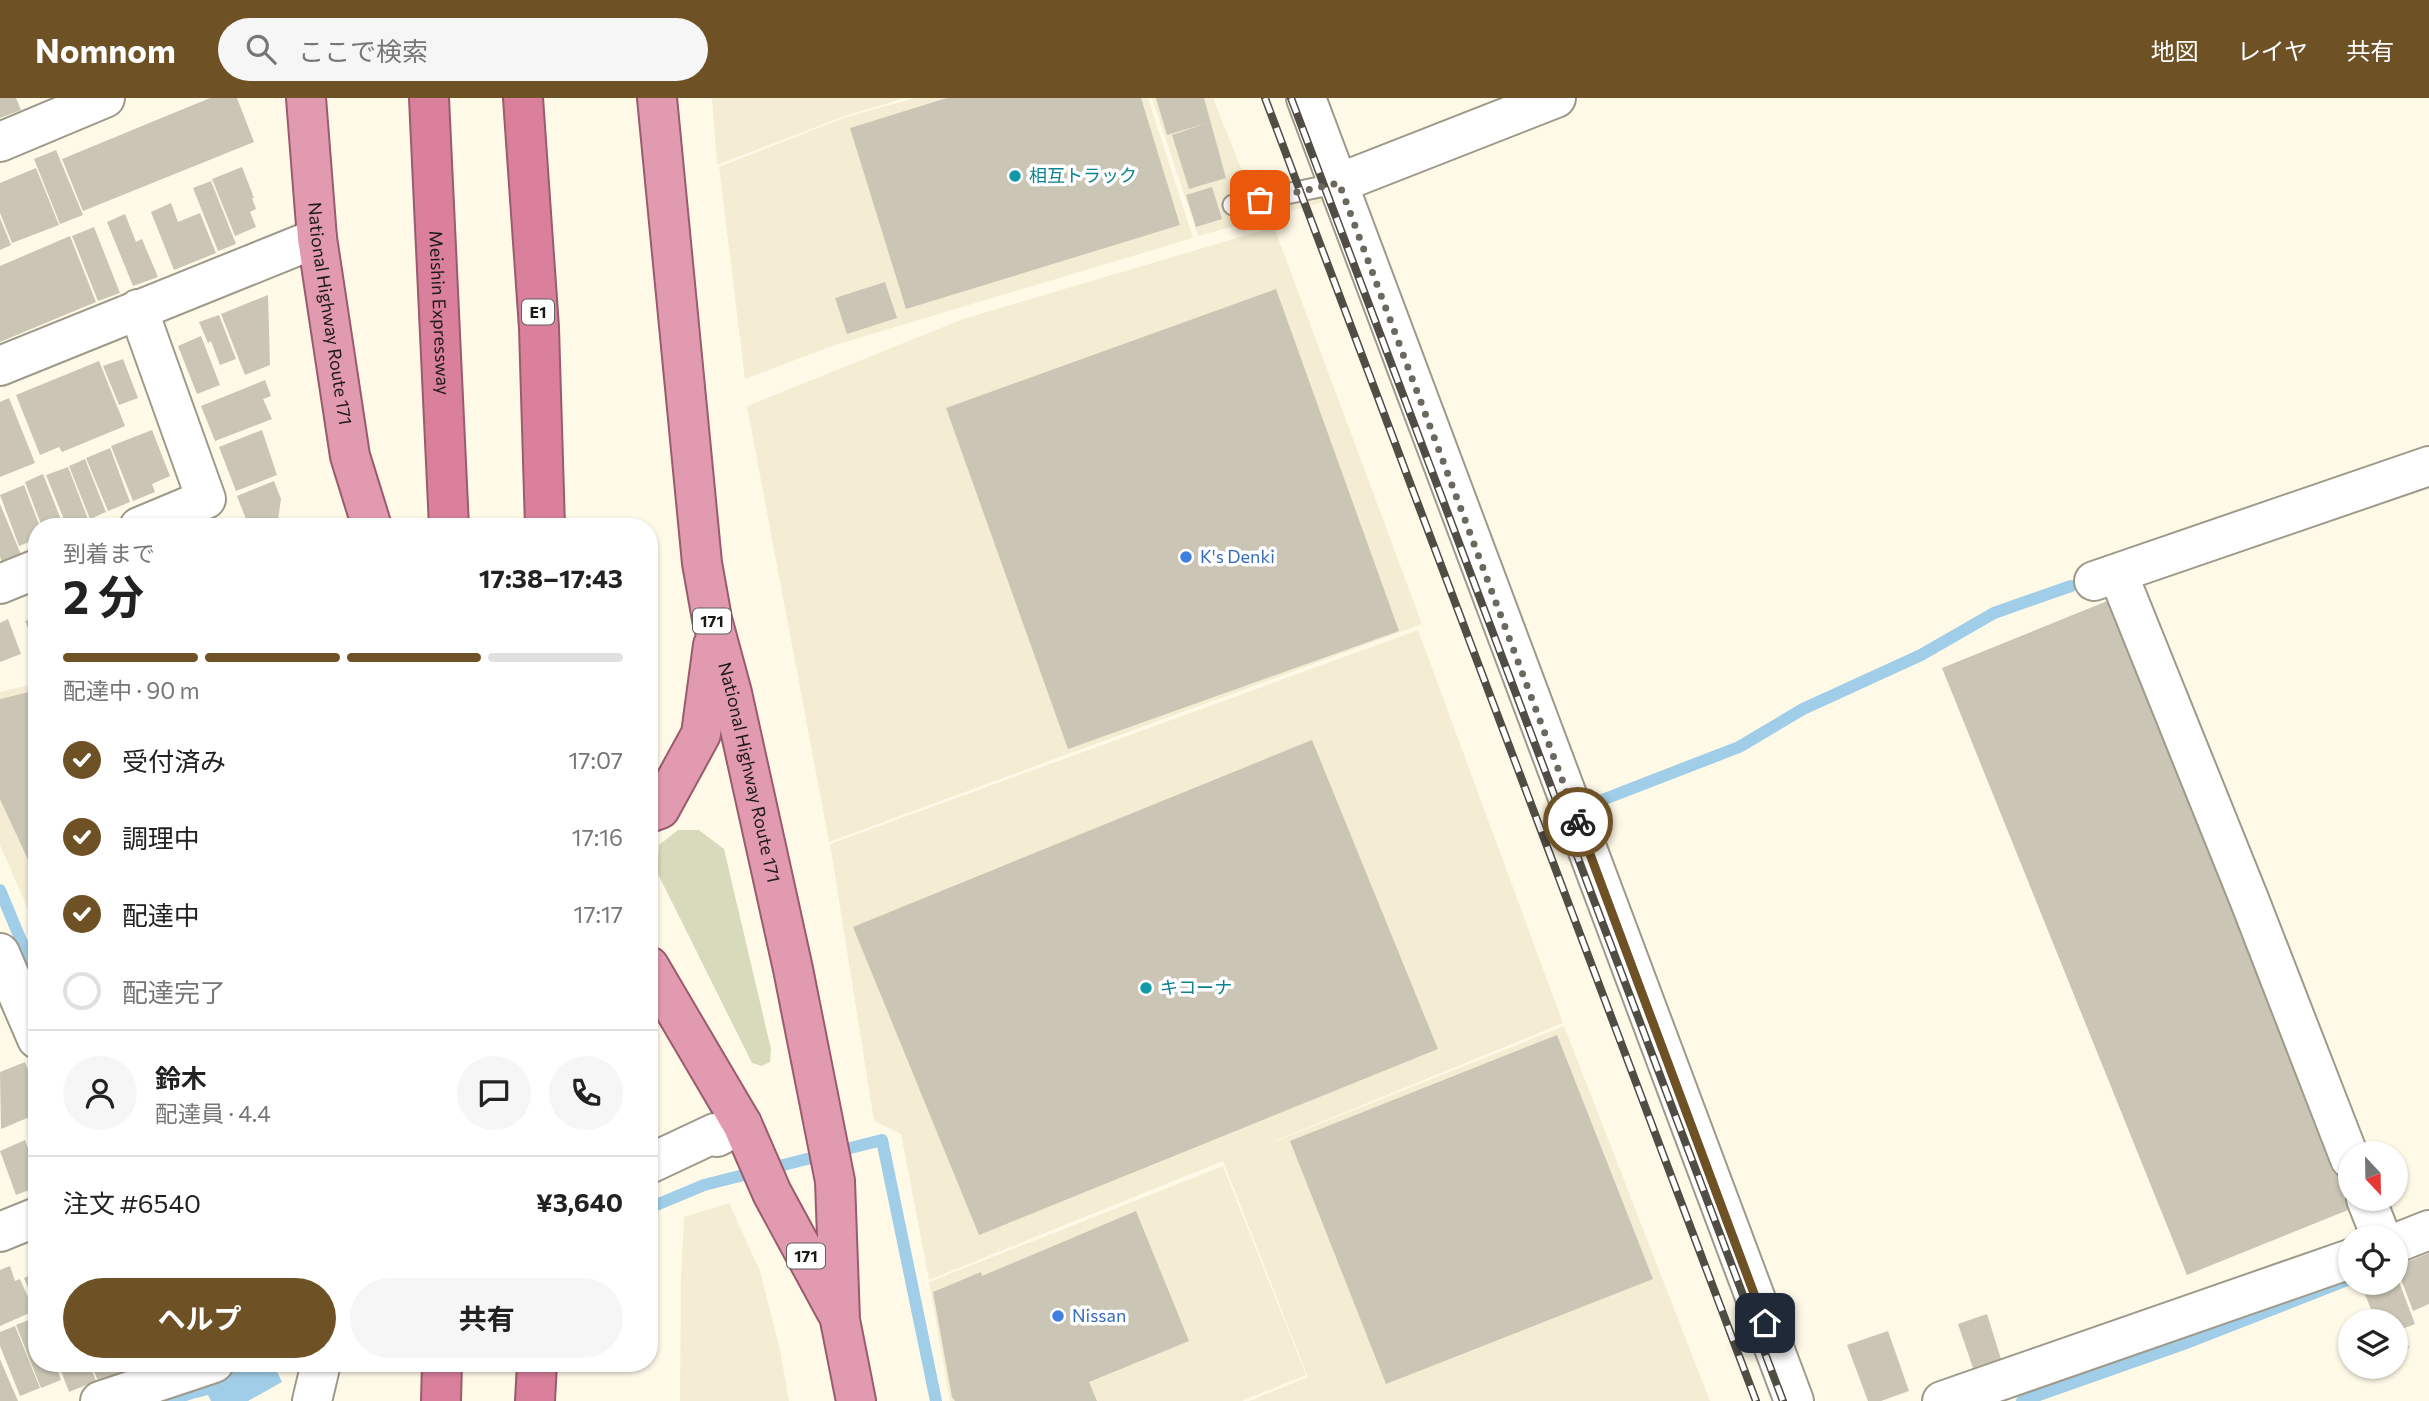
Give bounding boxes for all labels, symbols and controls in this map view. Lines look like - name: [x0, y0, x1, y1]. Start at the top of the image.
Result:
- search box: [218, 18, 708, 81]
- text: Nomnom: [35, 29, 176, 70]
- icon: search: [242, 30, 280, 68]
- text: ここで検索: [298, 35, 428, 66]
- text: 地図: [2151, 36, 2199, 65]
- text: レイヤ: [2237, 36, 2308, 65]
- text: 共有: [2346, 36, 2394, 65]
- place label: 相互トラック: [1029, 164, 1137, 186]
- marker: 相互トラック: [1007, 168, 1023, 184]
- pin: [1230, 170, 1290, 230]
- icon: bag: [1241, 181, 1279, 219]
- street label: National Highway Route 171: [304, 201, 357, 427]
- street label: Meishin Expressway: [425, 230, 455, 395]
- road number: E1: [522, 300, 554, 325]
- text: 到着まで: [63, 539, 155, 567]
- place label: K's Denki: [1200, 545, 1275, 567]
- marker: K's Denki: [1178, 549, 1194, 565]
- text: 17:38–17:43: [479, 562, 623, 593]
- text: 2 分: [63, 567, 144, 623]
- road number: 171: [693, 608, 731, 634]
- street label: National Highway Route 171: [714, 660, 786, 885]
- text: 配達中 · 90 m: [63, 676, 200, 704]
- icon: check: [63, 741, 101, 779]
- text: 受付済み: [122, 745, 226, 776]
- text: 17:07: [569, 746, 623, 774]
- courier: [1543, 787, 1613, 857]
- icon: bike: [1559, 803, 1597, 841]
- icon: check: [63, 818, 101, 856]
- text: 調理中: [122, 822, 200, 853]
- text: 17:16: [572, 823, 623, 851]
- icon: check: [63, 895, 101, 933]
- text: 配達中: [122, 899, 200, 930]
- text: 17:17: [574, 900, 623, 928]
- text: 配達完了: [122, 976, 226, 1007]
- place label: キコーナ: [1160, 976, 1232, 998]
- marker: キコーナ: [1138, 980, 1154, 996]
- button: person: [63, 1056, 137, 1130]
- button: chat: [457, 1056, 531, 1130]
- button: phone: [549, 1056, 623, 1130]
- text: 鈴木: [155, 1062, 207, 1093]
- text: 配達員 · 4.4: [155, 1099, 271, 1127]
- north arrow: [2338, 1141, 2408, 1211]
- map controls: [2338, 1141, 2408, 1379]
- text: ¥3,640: [536, 1186, 623, 1217]
- text: 注文 #6540: [63, 1187, 201, 1218]
- button: locate: [2338, 1225, 2408, 1295]
- road number: 171: [787, 1244, 825, 1268]
- button: ヘルプ: [63, 1278, 336, 1358]
- button: 共有: [350, 1278, 623, 1358]
- pin: [1735, 1293, 1795, 1353]
- place label: Nissan: [1072, 1304, 1126, 1326]
- icon: home: [1746, 1304, 1784, 1342]
- marker: Nissan: [1050, 1308, 1066, 1324]
- button: layers: [2338, 1309, 2408, 1379]

